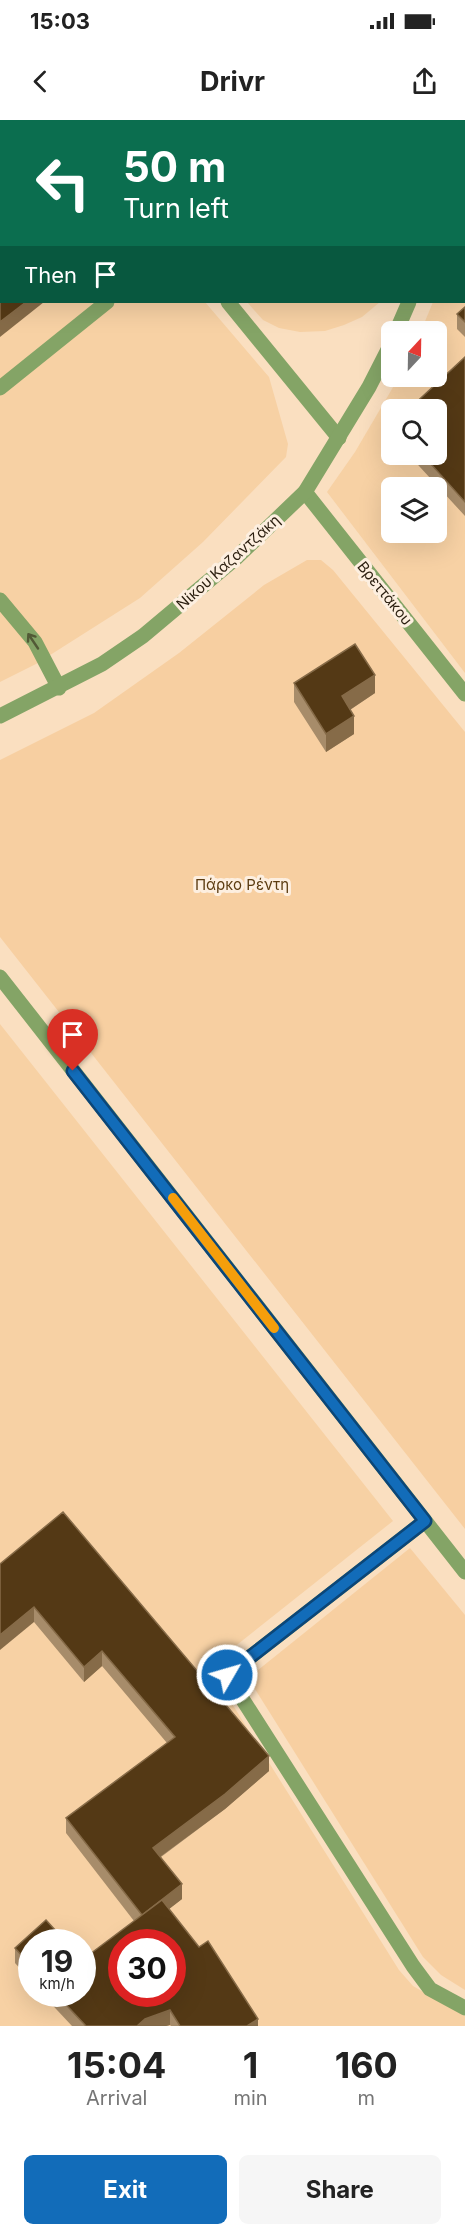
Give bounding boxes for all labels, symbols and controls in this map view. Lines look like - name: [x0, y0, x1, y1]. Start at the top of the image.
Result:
- text: 15:03: [30, 8, 90, 34]
- icon: back: [24, 65, 57, 98]
- text: Drivr: [200, 65, 265, 98]
- icon: share: [408, 65, 441, 98]
- text: 50 m: [123, 141, 226, 192]
- icon: left: [24, 144, 102, 222]
- text: Turn left: [123, 192, 229, 225]
- icon: arrive: [89, 258, 122, 291]
- text: Then: [24, 262, 77, 288]
- north arrow: [381, 321, 447, 387]
- map controls: [381, 321, 447, 543]
- button: search: [381, 399, 447, 465]
- button: layers: [381, 477, 447, 543]
- street label: Νίκου Καζαντζάκη: [172, 511, 284, 613]
- street label: Βρεττάκου: [353, 557, 417, 629]
- one-way arrow: [27, 634, 39, 650]
- park label: Πάρκο Ρέντη: [195, 875, 289, 894]
- pin: [47, 1009, 98, 1071]
- icon: arrive: [56, 1018, 89, 1051]
- position arrow: [195, 1643, 259, 1707]
- speed limit sign: 30: [108, 1929, 186, 2007]
- text: 19: [41, 1943, 73, 1979]
- text: km/h: [39, 1974, 75, 1993]
- text: 15:04: [67, 2043, 166, 2087]
- text: 1: [243, 2043, 258, 2087]
- text: 160: [335, 2043, 398, 2087]
- text: Arrival: [86, 2086, 147, 2110]
- text: min: [233, 2086, 268, 2110]
- text: m: [358, 2086, 375, 2110]
- button: Exit: [24, 2155, 227, 2224]
- button: Share: [239, 2155, 441, 2224]

